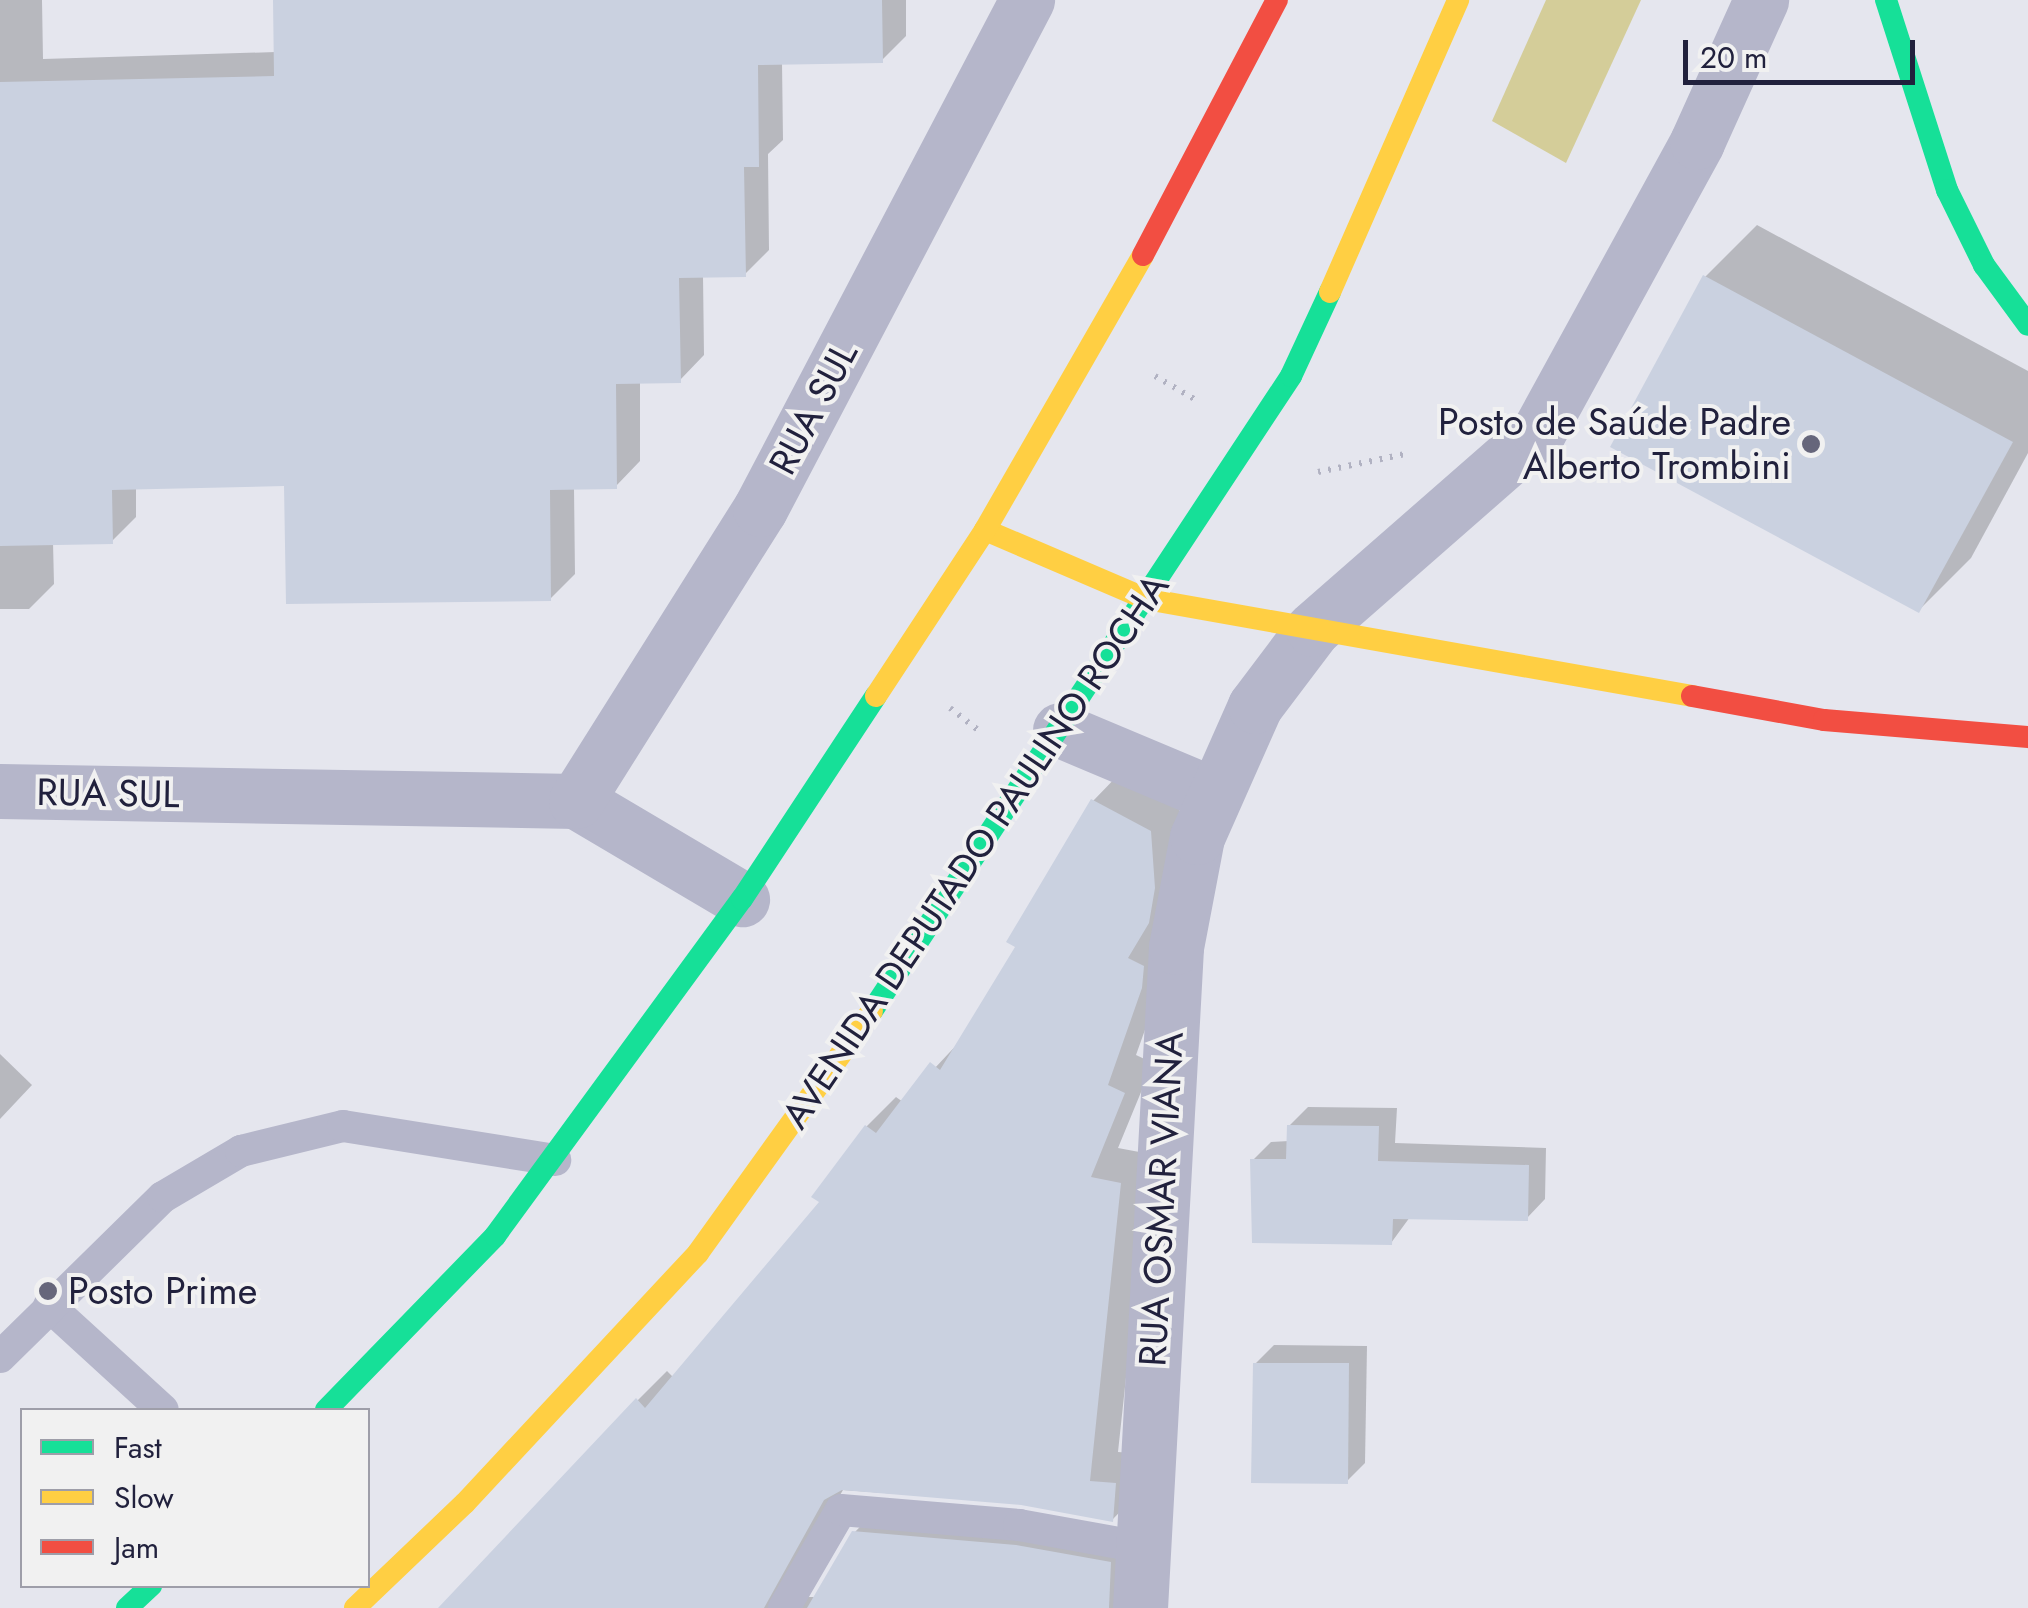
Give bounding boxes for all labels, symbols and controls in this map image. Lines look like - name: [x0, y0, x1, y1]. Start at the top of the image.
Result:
- scale bar: [1688, 20, 1920, 82]
- text: 20 m: [1700, 36, 1767, 79]
- street label: RUA SUL: [759, 334, 867, 482]
- place label: Posto de Saúde Padre Alberto Trombini: [1438, 399, 1791, 488]
- marker: Posto de Saúde Padre Alberto Trombini: [1800, 433, 1822, 455]
- street label: AVENIDA DEPUTADO PAULINO ROCHA: [772, 565, 1178, 1137]
- street label: RUA SUL: [36, 769, 180, 817]
- street label: RUA OSMAR VIANA: [1129, 1031, 1193, 1367]
- place label: Posto Prime: [68, 1268, 257, 1314]
- marker: Posto Prime: [37, 1280, 59, 1302]
- legend: [20, 1408, 370, 1588]
- text: Fast: [114, 1426, 162, 1469]
- text: Slow: [114, 1476, 174, 1519]
- text: Jam: [114, 1526, 159, 1569]

